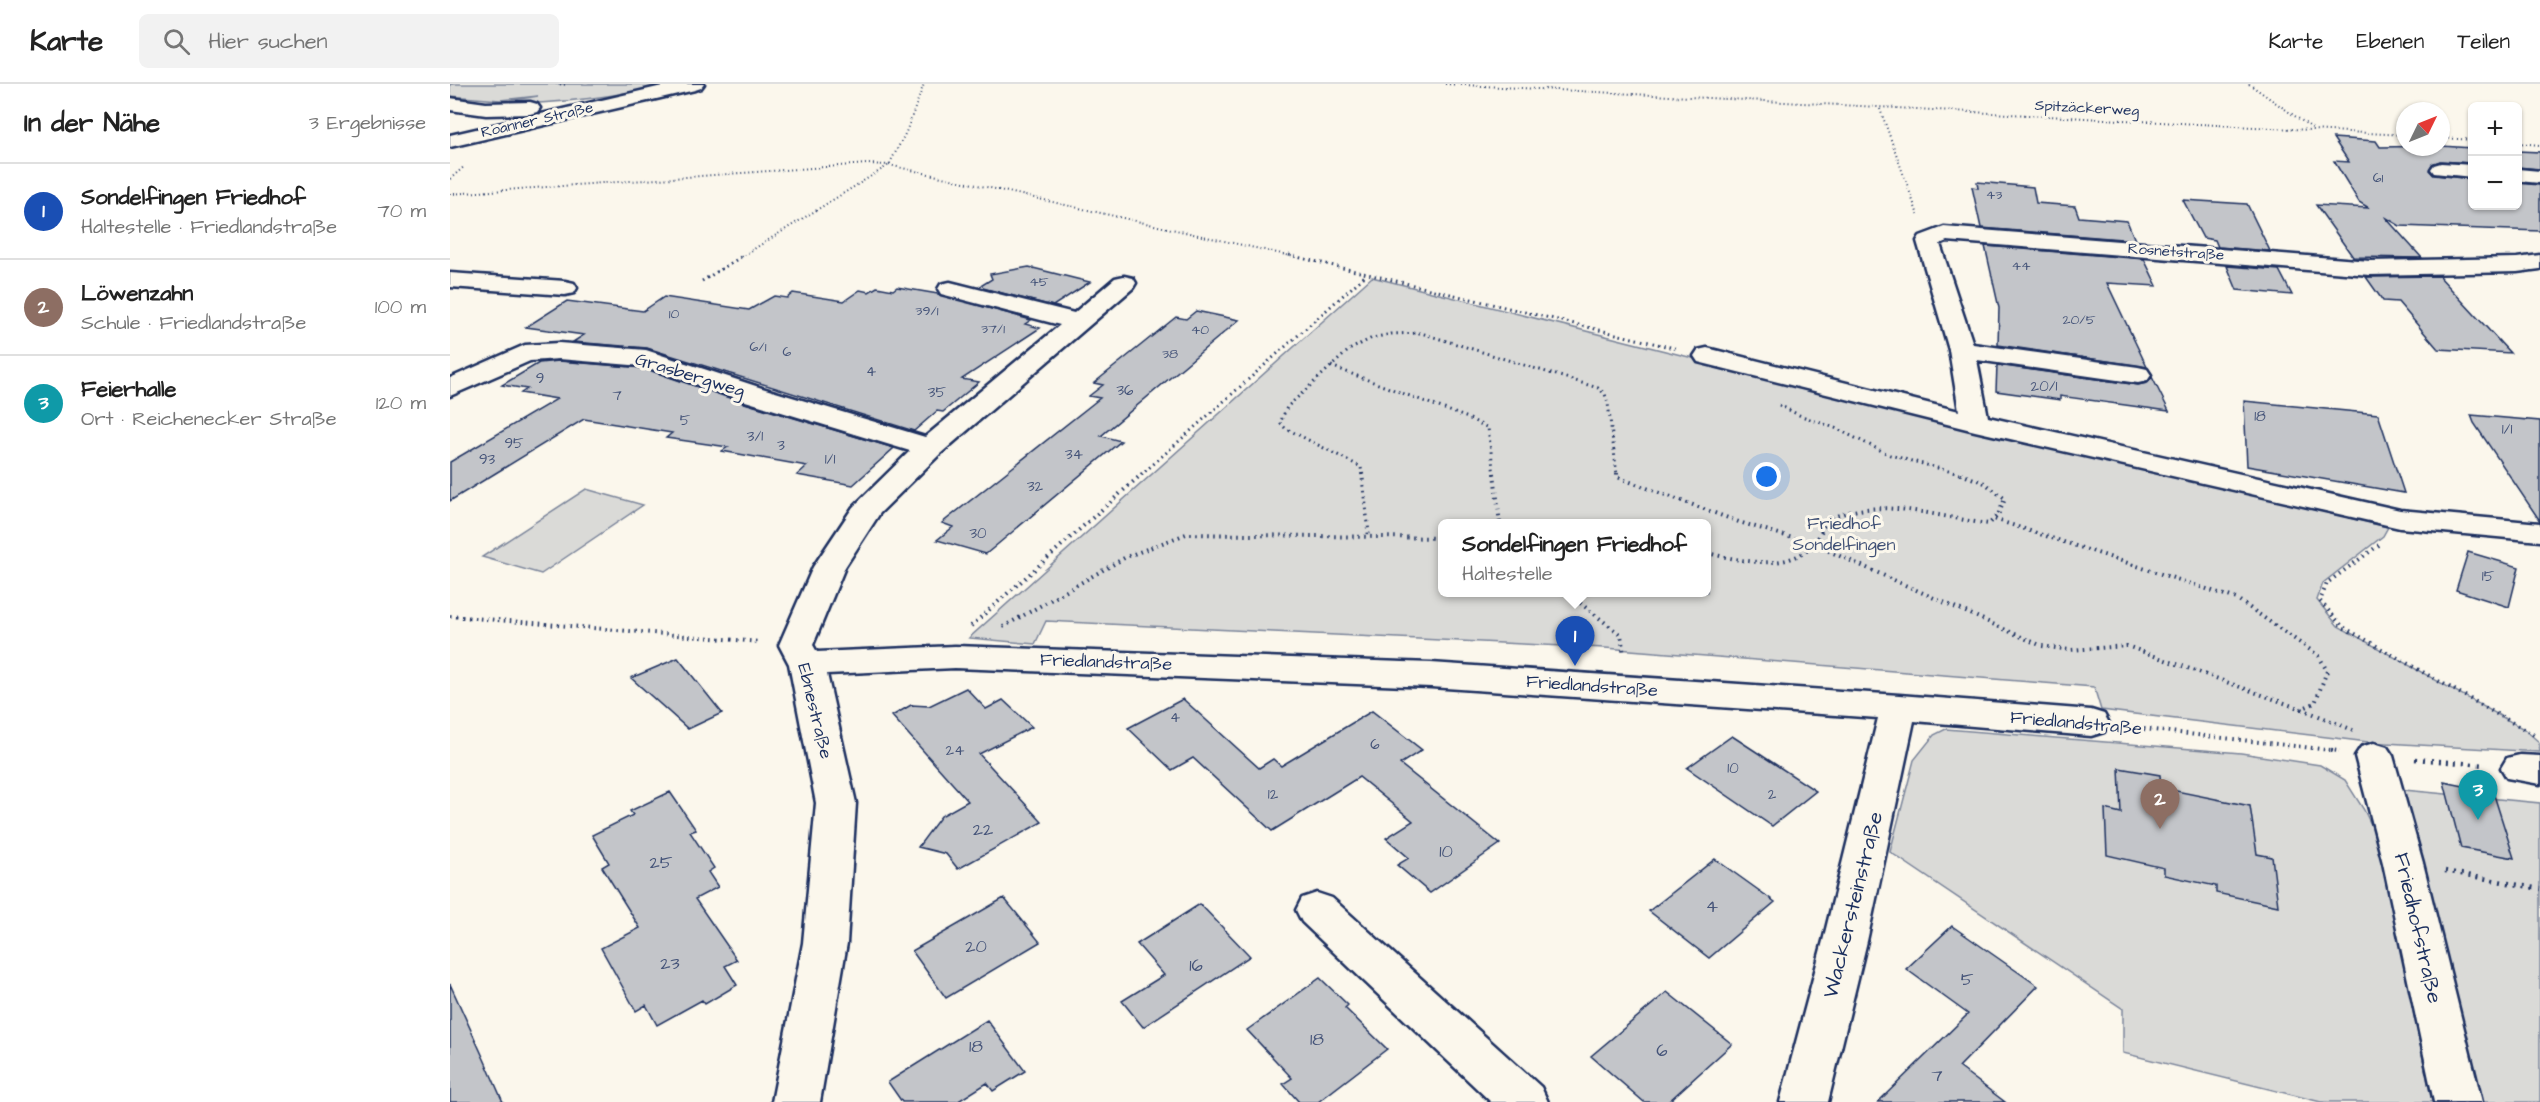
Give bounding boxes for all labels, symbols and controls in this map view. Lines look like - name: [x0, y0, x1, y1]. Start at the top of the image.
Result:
- search box: [139, 14, 559, 68]
- text: Karte: [30, 22, 103, 61]
- icon: search: [160, 25, 193, 58]
- text: Hier suchen: [208, 26, 328, 57]
- text: Karte: [2268, 27, 2323, 56]
- text: Ebenen: [2356, 27, 2424, 56]
- text: Teilen: [2457, 27, 2510, 56]
- street label: Spitzäckerweg: [2034, 95, 2140, 122]
- street label: Roanner Straße: [479, 97, 595, 143]
- north arrow: [2396, 102, 2450, 156]
- map controls: [2468, 102, 2522, 210]
- button: +: [2468, 102, 2522, 156]
- text: In der Nähe: [24, 105, 160, 141]
- text: 3 Ergebnisse: [309, 109, 426, 137]
- button: −: [2468, 156, 2522, 210]
- house number: 61: [2373, 168, 2383, 188]
- text: Sondelfingen Friedhof: [81, 182, 306, 213]
- house number: 43: [1986, 185, 2002, 205]
- text: 1: [42, 197, 45, 225]
- text: 70 m: [378, 197, 426, 225]
- text: Haltestelle · Friedlandstraße: [81, 213, 337, 241]
- street label: Rosnetstraße: [2127, 238, 2225, 266]
- house number: 44: [2011, 256, 2031, 276]
- house number: 45: [1029, 272, 1049, 292]
- text: Löwenzahn: [81, 278, 193, 309]
- text: 2: [38, 293, 49, 321]
- text: 100 m: [375, 293, 426, 321]
- house number: 39/1: [915, 301, 939, 321]
- house number: 10: [669, 304, 679, 324]
- text: Schule · Friedlandstraße: [81, 309, 306, 337]
- house number: 20/5: [2062, 310, 2096, 330]
- house number: 37/1: [981, 319, 1005, 339]
- house number: 40: [1191, 320, 1209, 340]
- house number: 6/1: [750, 337, 767, 357]
- house number: 6: [783, 342, 792, 362]
- house number: 38: [1162, 344, 1178, 364]
- street label: Grasbergweg: [632, 346, 748, 404]
- house number: 4: [866, 361, 876, 382]
- house number: 9: [536, 368, 544, 389]
- text: Feierhalle: [81, 374, 176, 405]
- house number: 20/1: [2031, 376, 2057, 397]
- house number: 36: [1116, 380, 1134, 401]
- house number: 35: [928, 382, 946, 403]
- house number: 7: [612, 385, 622, 406]
- text: 3: [38, 389, 49, 417]
- text: 120 m: [376, 389, 426, 417]
- text: Ort · Reichenecker Straße: [81, 405, 337, 433]
- house number: 18: [2254, 406, 2266, 427]
- house number: 5: [680, 410, 691, 431]
- house number: 1/1: [2502, 419, 2512, 440]
- house number: 3/1: [747, 426, 763, 447]
- house number: 95: [504, 433, 524, 454]
- house number: 3: [777, 435, 785, 456]
- house number: 34: [1065, 444, 1083, 465]
- house number: 93: [479, 449, 495, 470]
- house number: 1/1: [825, 449, 835, 470]
- your location: [1752, 462, 1781, 491]
- house number: 32: [1027, 476, 1044, 497]
- park label: Friedhof Sondelfingen: [1793, 511, 1895, 558]
- popup: [1438, 519, 1711, 597]
- house number: 30: [969, 523, 987, 544]
- text: Sondelfingen Friedhof: [1462, 529, 1687, 560]
- text: Haltestelle: [1462, 560, 1552, 588]
- house number: 15: [2482, 566, 2495, 587]
- pin: 1: [1556, 616, 1594, 666]
- street label: Friedlandstraße: [1039, 647, 1173, 677]
- street label: Ebnestraße: [791, 661, 839, 762]
- street label: Friedlandstraße: [1525, 669, 1659, 703]
- street label: Friedlandstraße: [2009, 705, 2143, 741]
- house number: 4: [1170, 707, 1180, 728]
- house number: 6: [1370, 734, 1380, 755]
- house number: 24: [946, 740, 964, 761]
- house number: 10: [1727, 758, 1739, 779]
- pin: 3: [2458, 770, 2498, 820]
- pin: 2: [2140, 780, 2180, 829]
- house number: 12: [1268, 784, 1279, 805]
- house number: 2: [1768, 784, 1777, 805]
- street label: Wackersteinstraße: [1816, 809, 1890, 1001]
- house number: 22: [973, 817, 994, 842]
- house number: 10: [1439, 839, 1453, 864]
- house number: 25: [649, 850, 673, 875]
- street label: Friedhofstraße: [2387, 850, 2449, 1006]
- house number: 4: [1706, 894, 1718, 919]
- house number: 20: [965, 934, 987, 959]
- house number: 23: [660, 951, 680, 976]
- house number: 16: [1189, 953, 1203, 978]
- house number: 5: [1961, 967, 1974, 992]
- house number: 18: [1310, 1027, 1324, 1052]
- house number: 18: [969, 1034, 983, 1059]
- house number: 6: [1656, 1038, 1668, 1063]
- house number: 7: [1931, 1063, 1943, 1088]

